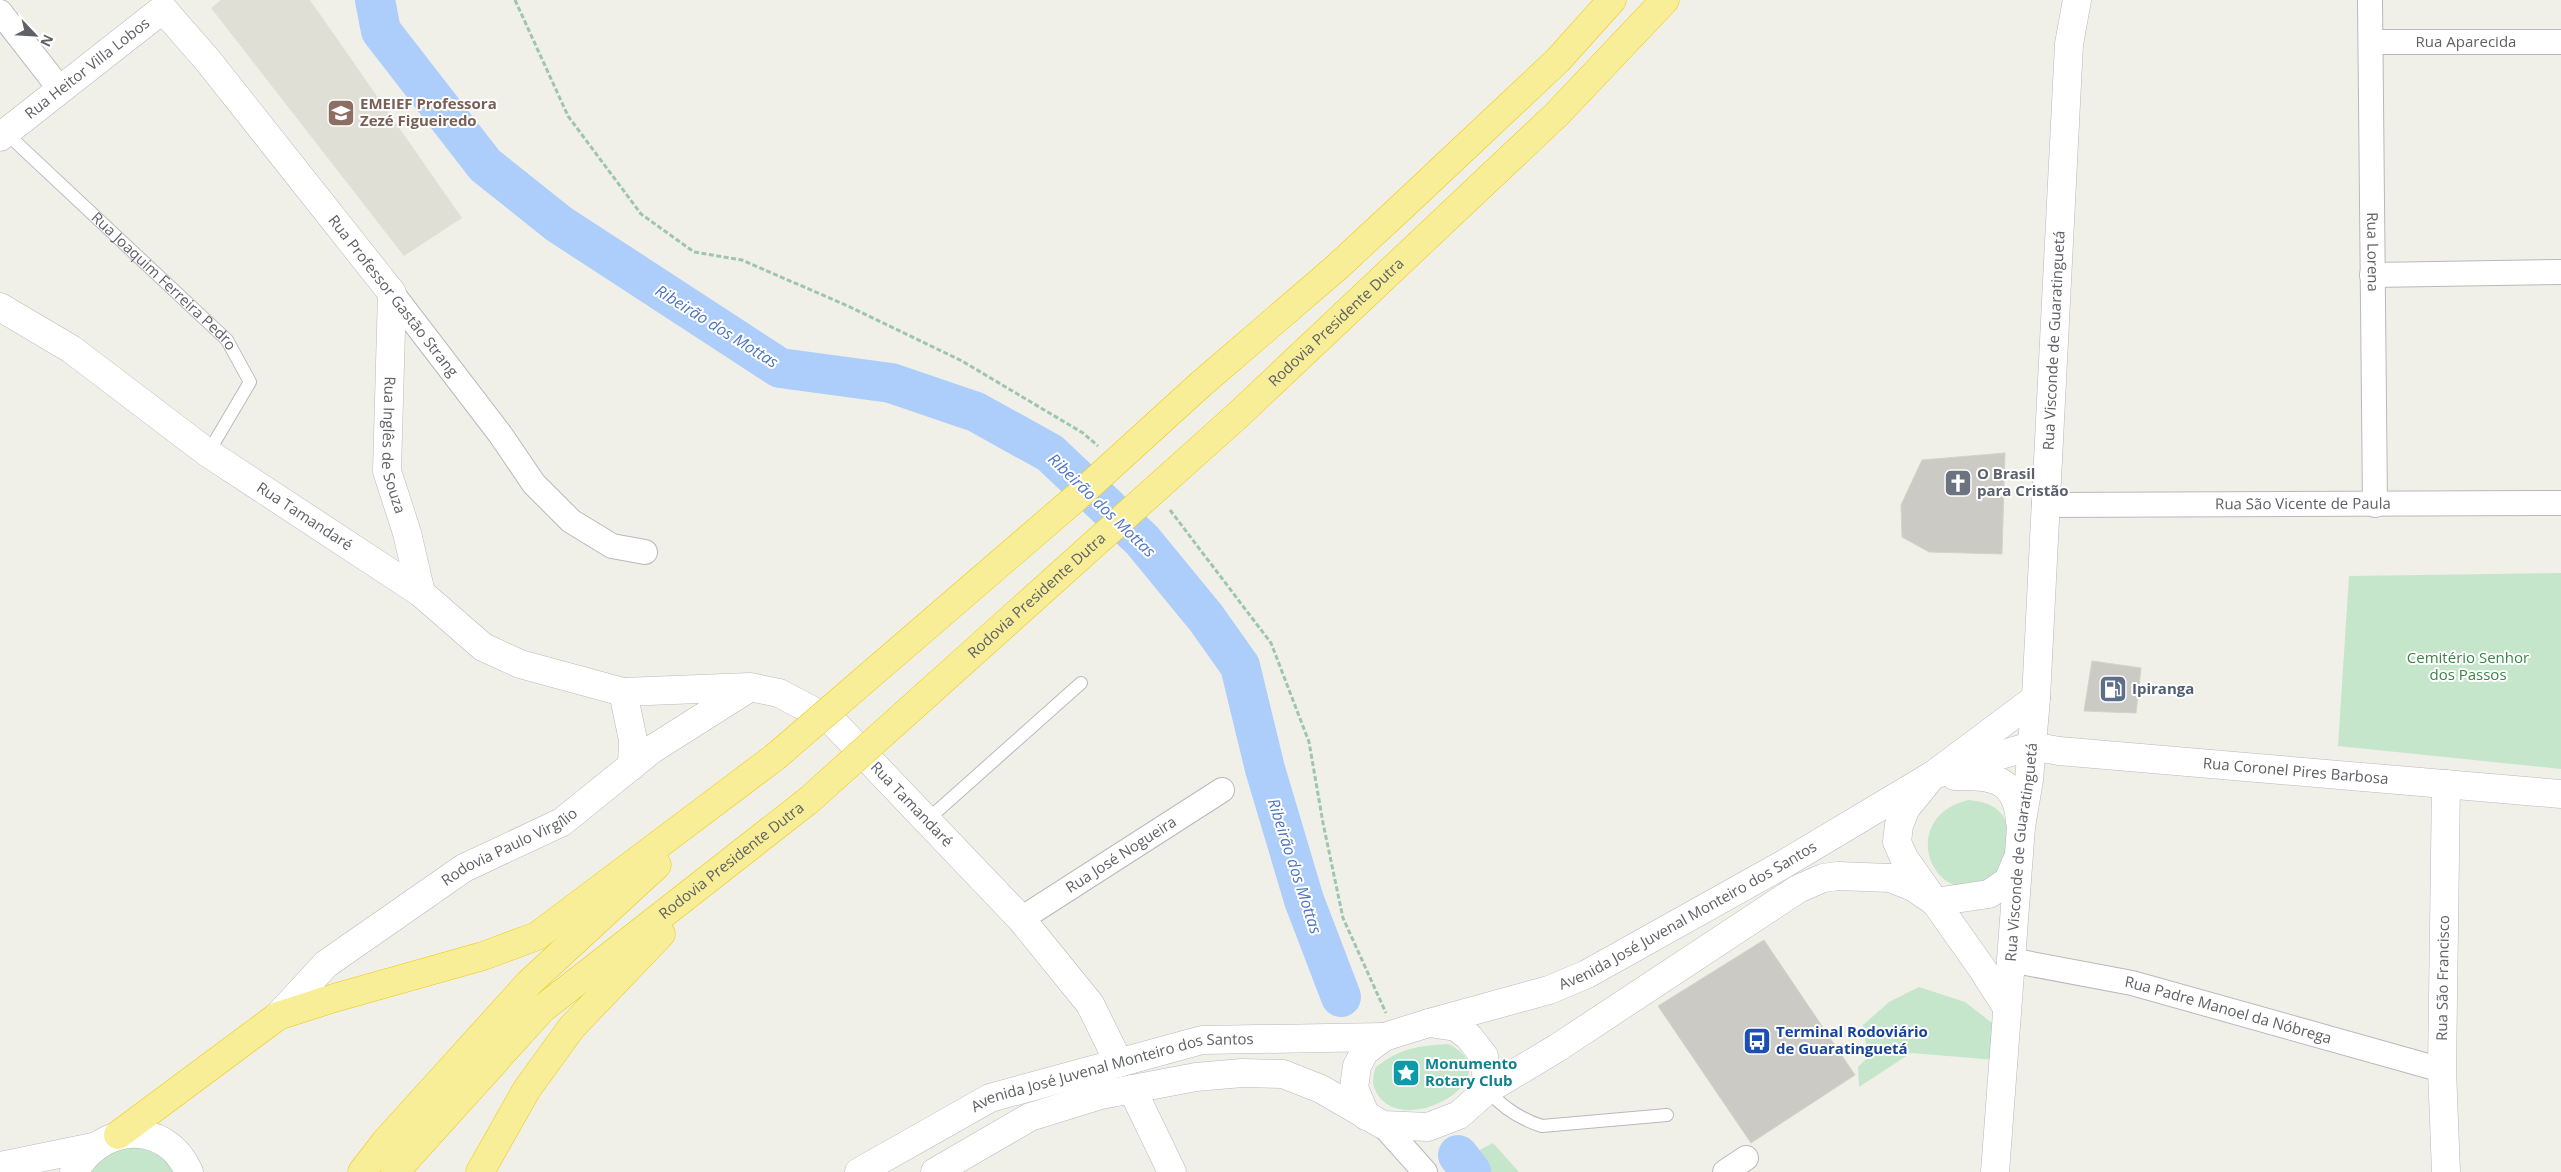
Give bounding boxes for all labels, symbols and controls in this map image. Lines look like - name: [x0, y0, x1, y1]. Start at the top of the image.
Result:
- north arrow: [10, 10, 60, 60]
- street label: Rua Heitor Villa Lobos: [20, 12, 153, 123]
- street label: Rua Aparecida: [2416, 31, 2516, 51]
- text: N: [36, 32, 58, 50]
- place label: EMEIEF Professora Zezé Figueiredo: [360, 93, 497, 130]
- school or university icon: EMEIEF Professora Zezé Figueiredo: [326, 98, 356, 128]
- street label: Rua Joaquim Ferreira Pedro: [87, 207, 242, 353]
- street label: Rua Professor Gastão Strang: [324, 210, 463, 380]
- street label: Rua Lorena: [2363, 212, 2384, 292]
- street label: Rua Visconde de Guaratinguetá: [2038, 230, 2069, 451]
- street label: Rodovia Presidente Dutra: [1264, 253, 1407, 390]
- water label: Ribeirão dos Mottas: [651, 279, 783, 373]
- street label: Rua Inglês de Souza: [378, 376, 411, 516]
- water label: Ribeirão dos Mottas: [1044, 448, 1160, 562]
- place label: O Brasil para Cristão: [1977, 463, 2069, 500]
- church icon: O Brasil para Cristão: [1943, 468, 1973, 498]
- street label: Rua Tamandaré: [253, 477, 357, 554]
- street label: Rua São Vicente de Paula: [2215, 493, 2391, 513]
- street label: Rodovia Presidente Dutra: [963, 528, 1109, 662]
- park label: Cemitério Senhor dos Passos: [2407, 647, 2529, 684]
- fuel station icon: Ipiranga: [2098, 674, 2128, 704]
- place label: Ipiranga: [2132, 678, 2194, 698]
- street label: Rua Visconde de Guaratinguetá: [2000, 742, 2041, 962]
- street label: Rua Coronel Pires Barbosa: [2202, 752, 2389, 788]
- street label: Rua Tamandaré: [867, 757, 958, 851]
- water label: Ribeirão dos Mottas: [1263, 795, 1327, 937]
- street label: Rodovia Presidente Dutra: [654, 797, 807, 923]
- street label: Rodovia Paulo Virgílio: [437, 803, 581, 890]
- street label: Rua José Nogueira: [1061, 811, 1180, 897]
- street label: Avenida José Juvenal Monteiro dos Santos: [1555, 836, 1820, 994]
- street label: Rua São Francisco: [2431, 915, 2453, 1041]
- street label: Rua Padre Manoel da Nóbrega: [2123, 971, 2334, 1048]
- place label: Terminal Rodoviário de Guaratinguetá: [1776, 1021, 1928, 1058]
- bus stop icon: Terminal Rodoviário de Guaratinguetá: [1742, 1026, 1772, 1056]
- street label: Avenida José Juvenal Monteiro dos Santos: [967, 1028, 1254, 1116]
- place label: Monumento Rotary Club: [1425, 1053, 1517, 1090]
- place icon: Monumento Rotary Club: [1391, 1058, 1421, 1088]

